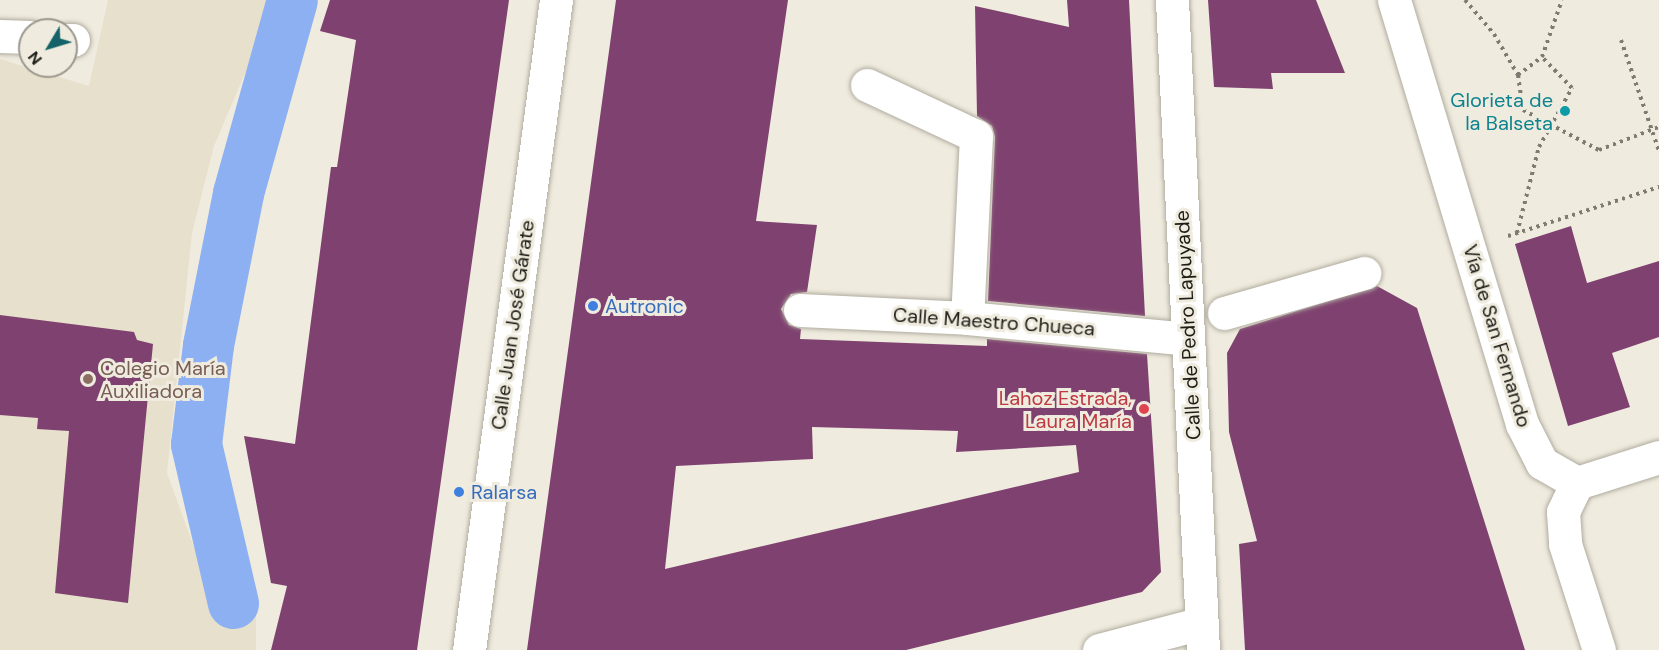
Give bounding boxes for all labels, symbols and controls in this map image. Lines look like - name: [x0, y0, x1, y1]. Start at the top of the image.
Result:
- north arrow: [18, 18, 78, 78]
- text: N: [23, 47, 47, 69]
- place label: Glorieta de la Balseta: [1450, 88, 1553, 135]
- marker: Glorieta de la Balseta: [1558, 104, 1572, 118]
- street label: Calle de Pedro Lapuyade: [1170, 210, 1206, 440]
- street label: Calle Juan José Gárate: [486, 219, 540, 431]
- street label: Vía de San Fernando: [1458, 242, 1536, 430]
- place label: Autronic: [605, 294, 684, 318]
- marker: Autronic: [586, 299, 600, 313]
- street label: Calle Maestro Chueca: [892, 303, 1096, 341]
- place label: Colegio María Auxiliadora: [100, 356, 226, 403]
- marker: Colegio María Auxiliadora: [81, 372, 95, 386]
- place label: Lahoz Estrada, Laura María: [999, 386, 1132, 433]
- marker: Lahoz Estrada, Laura María: [1137, 402, 1151, 416]
- place label: Ralarsa: [471, 480, 537, 504]
- marker: Ralarsa: [452, 485, 466, 499]

